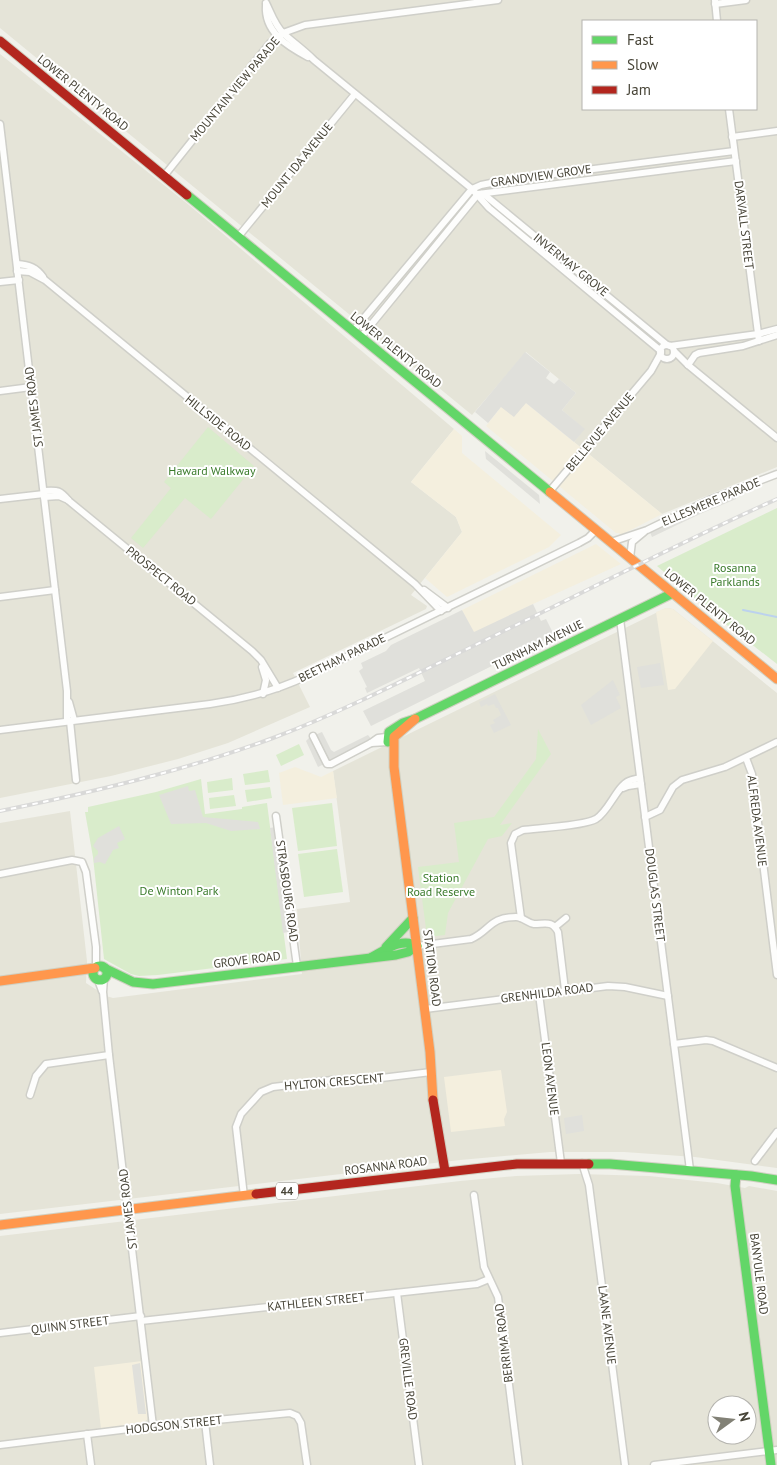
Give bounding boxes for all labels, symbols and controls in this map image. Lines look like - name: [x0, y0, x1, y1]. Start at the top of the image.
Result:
- legend: [582, 20, 757, 110]
- text: Fast: [627, 30, 654, 49]
- street label: MOUNTAIN VIEW PARADE: [187, 33, 283, 144]
- street label: LOWER PLENTY ROAD: [35, 51, 132, 134]
- text: Slow: [627, 55, 658, 74]
- text: Jam: [626, 80, 651, 99]
- street label: MOUNT IDA AVENUE: [258, 119, 336, 210]
- street label: GRANDVIEW GROVE: [490, 161, 592, 190]
- street label: DARVALL STREET: [732, 180, 757, 270]
- street label: INVERMAY GROVE: [531, 230, 612, 300]
- street label: LOWER PLENTY ROAD: [348, 308, 445, 391]
- street label: ST JAMES ROAD: [21, 366, 46, 448]
- street label: BELLEVUE AVENUE: [562, 389, 637, 474]
- street label: HILLSIDE ROAD: [182, 391, 255, 454]
- park label: Haward Walkway: [168, 463, 256, 478]
- street label: ELLESMERE PARADE: [659, 474, 762, 529]
- street label: PROSPECT ROAD: [123, 543, 200, 609]
- park label: Rosanna Parklands: [710, 560, 760, 589]
- street label: LOWER PLENTY ROAD: [662, 565, 759, 648]
- street label: TURNHAM AVENUE: [490, 616, 586, 673]
- street label: BEETHAM PARADE: [296, 630, 388, 685]
- street label: ALFREDA AVENUE: [744, 774, 771, 867]
- street label: STRASBOURG ROAD: [273, 839, 302, 943]
- street label: DOUGLAS STREET: [642, 847, 669, 943]
- park label: Station Road Reserve: [407, 870, 475, 899]
- park label: De Winton Park: [140, 883, 219, 898]
- street label: STATION ROAD: [420, 929, 445, 1007]
- street label: GROVE ROAD: [212, 948, 282, 971]
- street label: GRENHILDA ROAD: [500, 979, 594, 1006]
- street label: LEON AVENUE: [539, 1041, 562, 1116]
- street label: HYLTON CRESCENT: [284, 1070, 385, 1093]
- street label: ROSANNA ROAD: [344, 1153, 428, 1178]
- street label: ST JAMES ROAD: [115, 1168, 140, 1250]
- road number: 44: [276, 1182, 298, 1200]
- street label: BANYULE ROAD: [747, 1232, 772, 1316]
- street label: LAANE AVENUE: [595, 1284, 620, 1365]
- street label: KATHLEEN STREET: [266, 1289, 366, 1314]
- street label: BERRIMA ROAD: [491, 1302, 516, 1384]
- street label: QUINN STREET: [30, 1312, 110, 1337]
- street label: GREVILLE ROAD: [396, 1337, 421, 1421]
- north arrow: [707, 1395, 757, 1445]
- text: N: [735, 1410, 754, 1423]
- street label: HODGSON STREET: [125, 1412, 223, 1437]

